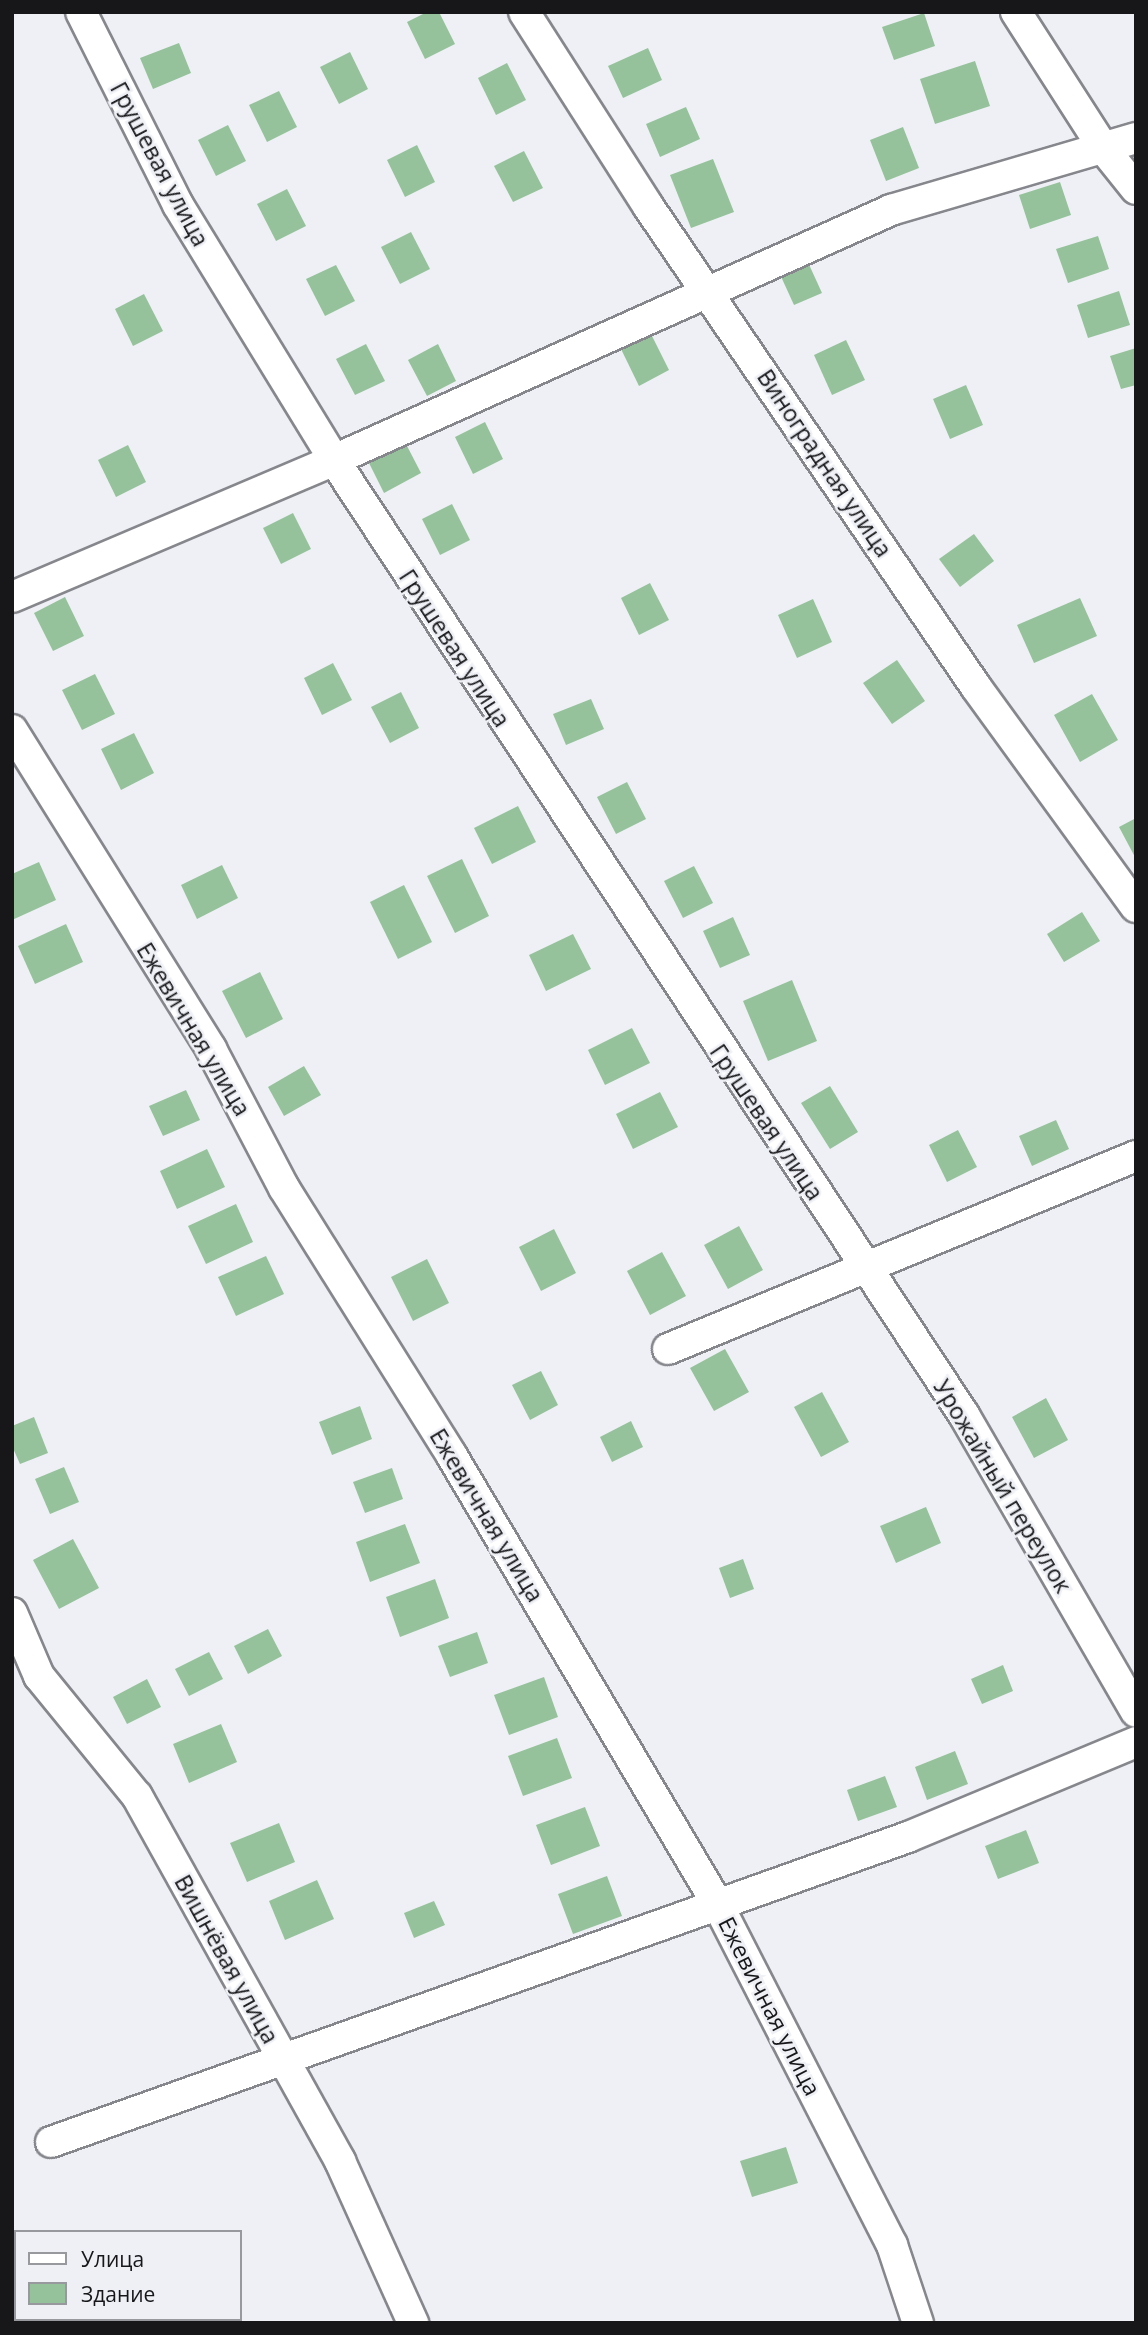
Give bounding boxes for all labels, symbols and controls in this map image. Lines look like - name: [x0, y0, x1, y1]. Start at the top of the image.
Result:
- street label: Грушевая улица: [105, 77, 215, 251]
- street label: Виноградная улица: [752, 364, 898, 562]
- street label: Грушевая улица: [394, 564, 516, 732]
- street label: Ежевичная улица: [131, 937, 257, 1121]
- street label: Грушевая улица: [705, 1039, 829, 1205]
- street label: Урожайный переулок: [928, 1374, 1078, 1598]
- street label: Ежевичная улица: [424, 1423, 550, 1607]
- street label: Вишнёвая улица: [169, 1870, 285, 2048]
- street label: Ежевичная улица: [713, 1912, 827, 2100]
- legend: [14, 2230, 242, 2321]
- text: Улица: [81, 2245, 144, 2273]
- text: Здание: [81, 2280, 155, 2308]

